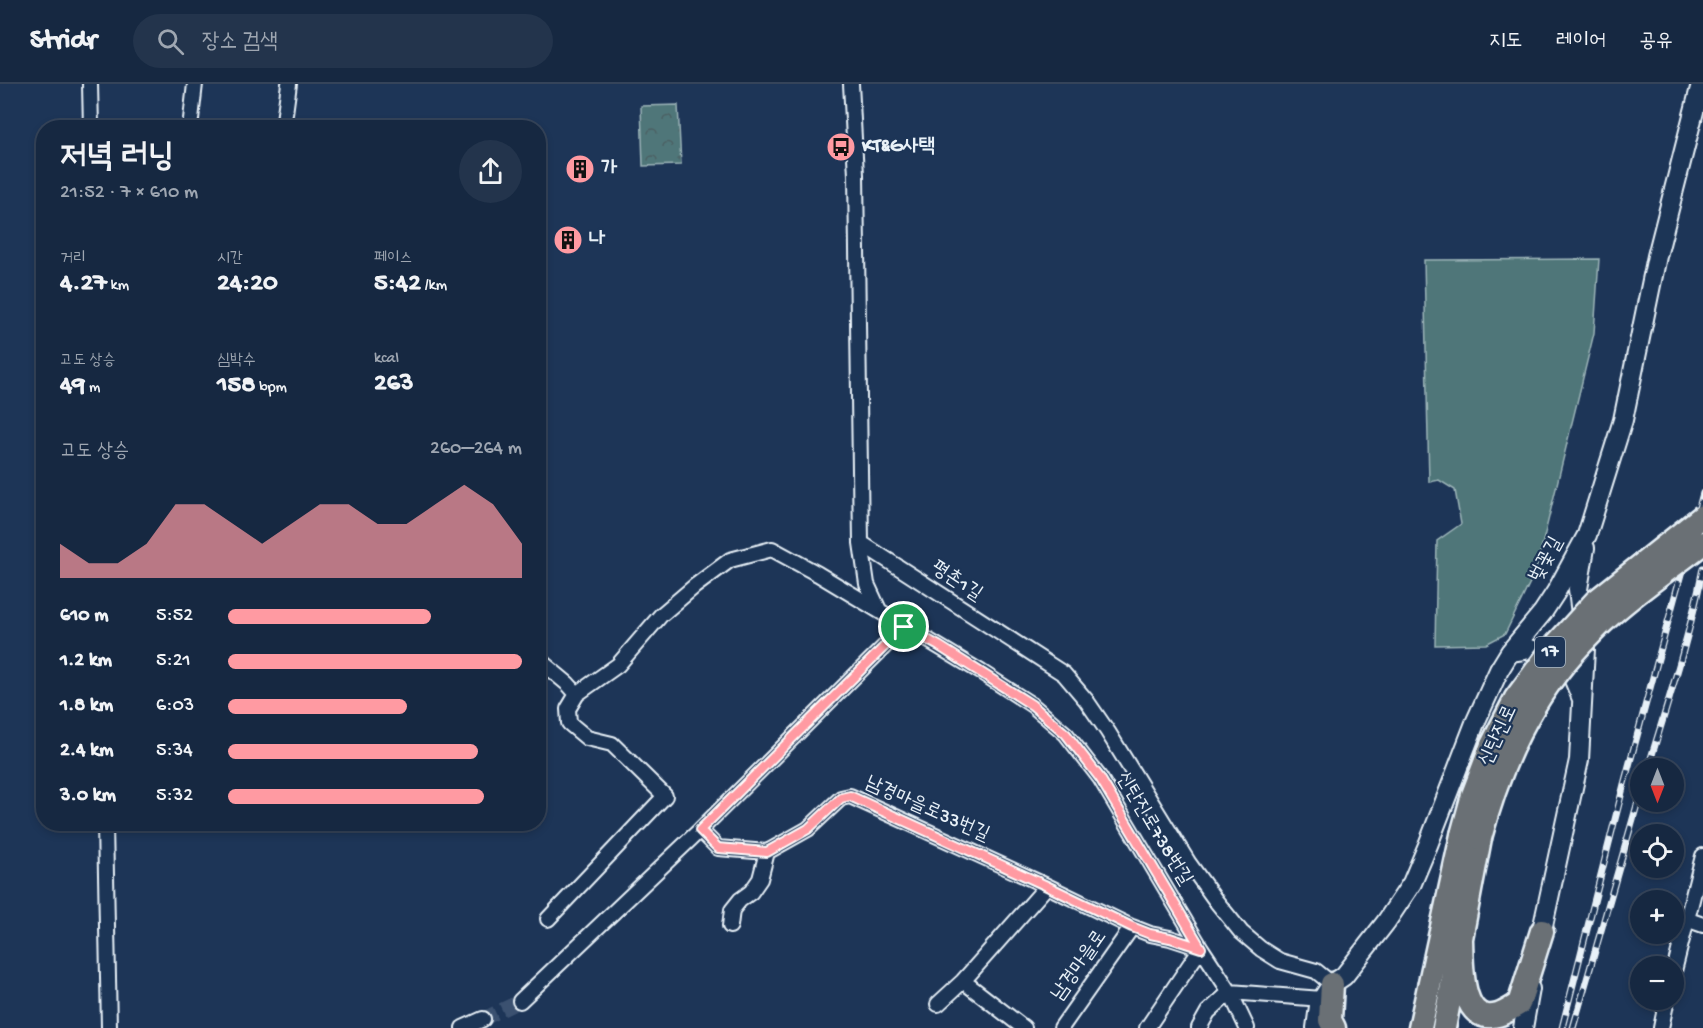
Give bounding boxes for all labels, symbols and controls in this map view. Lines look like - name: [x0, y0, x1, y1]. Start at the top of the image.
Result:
- search box: [133, 14, 553, 68]
- text: Stridr: [30, 25, 97, 58]
- icon: search: [154, 25, 187, 58]
- text: 장소 검색: [202, 30, 278, 56]
- text: 지도: [1489, 30, 1523, 55]
- text: 레이어: [1556, 30, 1606, 55]
- text: 공유: [1639, 30, 1673, 55]
- bus stop icon: KT&G사택: [825, 131, 857, 163]
- place label: KT&G사택: [861, 136, 935, 159]
- text: 저녁 러닝: [60, 140, 174, 178]
- button: share: [459, 140, 522, 203]
- building icon: 가: [564, 153, 596, 185]
- place label: 가: [601, 158, 618, 181]
- text: 21:52 · 7 × 610 m: [60, 182, 198, 205]
- building icon: 나: [552, 224, 584, 256]
- place label: 나: [589, 229, 606, 252]
- text: 거리: [60, 250, 86, 269]
- text: 시간: [217, 250, 243, 269]
- text: 페이스: [374, 250, 413, 269]
- text: 4.27: [60, 269, 107, 300]
- text: 24:20: [217, 269, 278, 300]
- text: 5:42: [374, 269, 421, 300]
- text: km: [107, 277, 129, 296]
- text: /km: [421, 277, 447, 296]
- text: kcal: [374, 350, 399, 369]
- text: 고도 상승: [60, 352, 115, 371]
- text: 심박수: [217, 352, 256, 371]
- text: 263: [374, 369, 413, 400]
- text: 49: [60, 371, 85, 402]
- text: 158: [217, 371, 255, 402]
- text: m: [85, 379, 100, 398]
- text: bpm: [255, 379, 287, 398]
- text: 260–264 m: [430, 438, 522, 461]
- text: 고도 상승: [60, 441, 129, 464]
- street label: 벚꽃길: [1525, 533, 1569, 587]
- street label: 평촌1길: [926, 556, 986, 607]
- pin: [878, 601, 929, 652]
- text: 610 m: [60, 605, 109, 628]
- text: 5:52: [156, 605, 193, 628]
- icon: arrive: [887, 610, 920, 643]
- road number: 17: [1535, 637, 1565, 667]
- text: 1.2 km: [60, 650, 112, 673]
- text: 5:21: [156, 650, 191, 673]
- text: 1.8 km: [60, 695, 113, 718]
- text: 6:03: [156, 695, 194, 718]
- street label: 신탄진로: [1475, 702, 1523, 770]
- text: 2.4 km: [60, 740, 113, 763]
- text: 5:34: [156, 740, 193, 763]
- north arrow: [1630, 758, 1684, 812]
- map controls: [1630, 758, 1684, 1010]
- street label: 신탄진로738번길: [1110, 768, 1196, 890]
- street label: 남경마을로33번길: [861, 772, 993, 848]
- text: 3.0 km: [60, 785, 116, 808]
- text: 5:32: [156, 785, 193, 808]
- button: locate: [1630, 824, 1684, 878]
- button: +: [1630, 890, 1684, 944]
- street label: 남경마을로: [1048, 926, 1112, 1006]
- button: −: [1630, 956, 1684, 1010]

